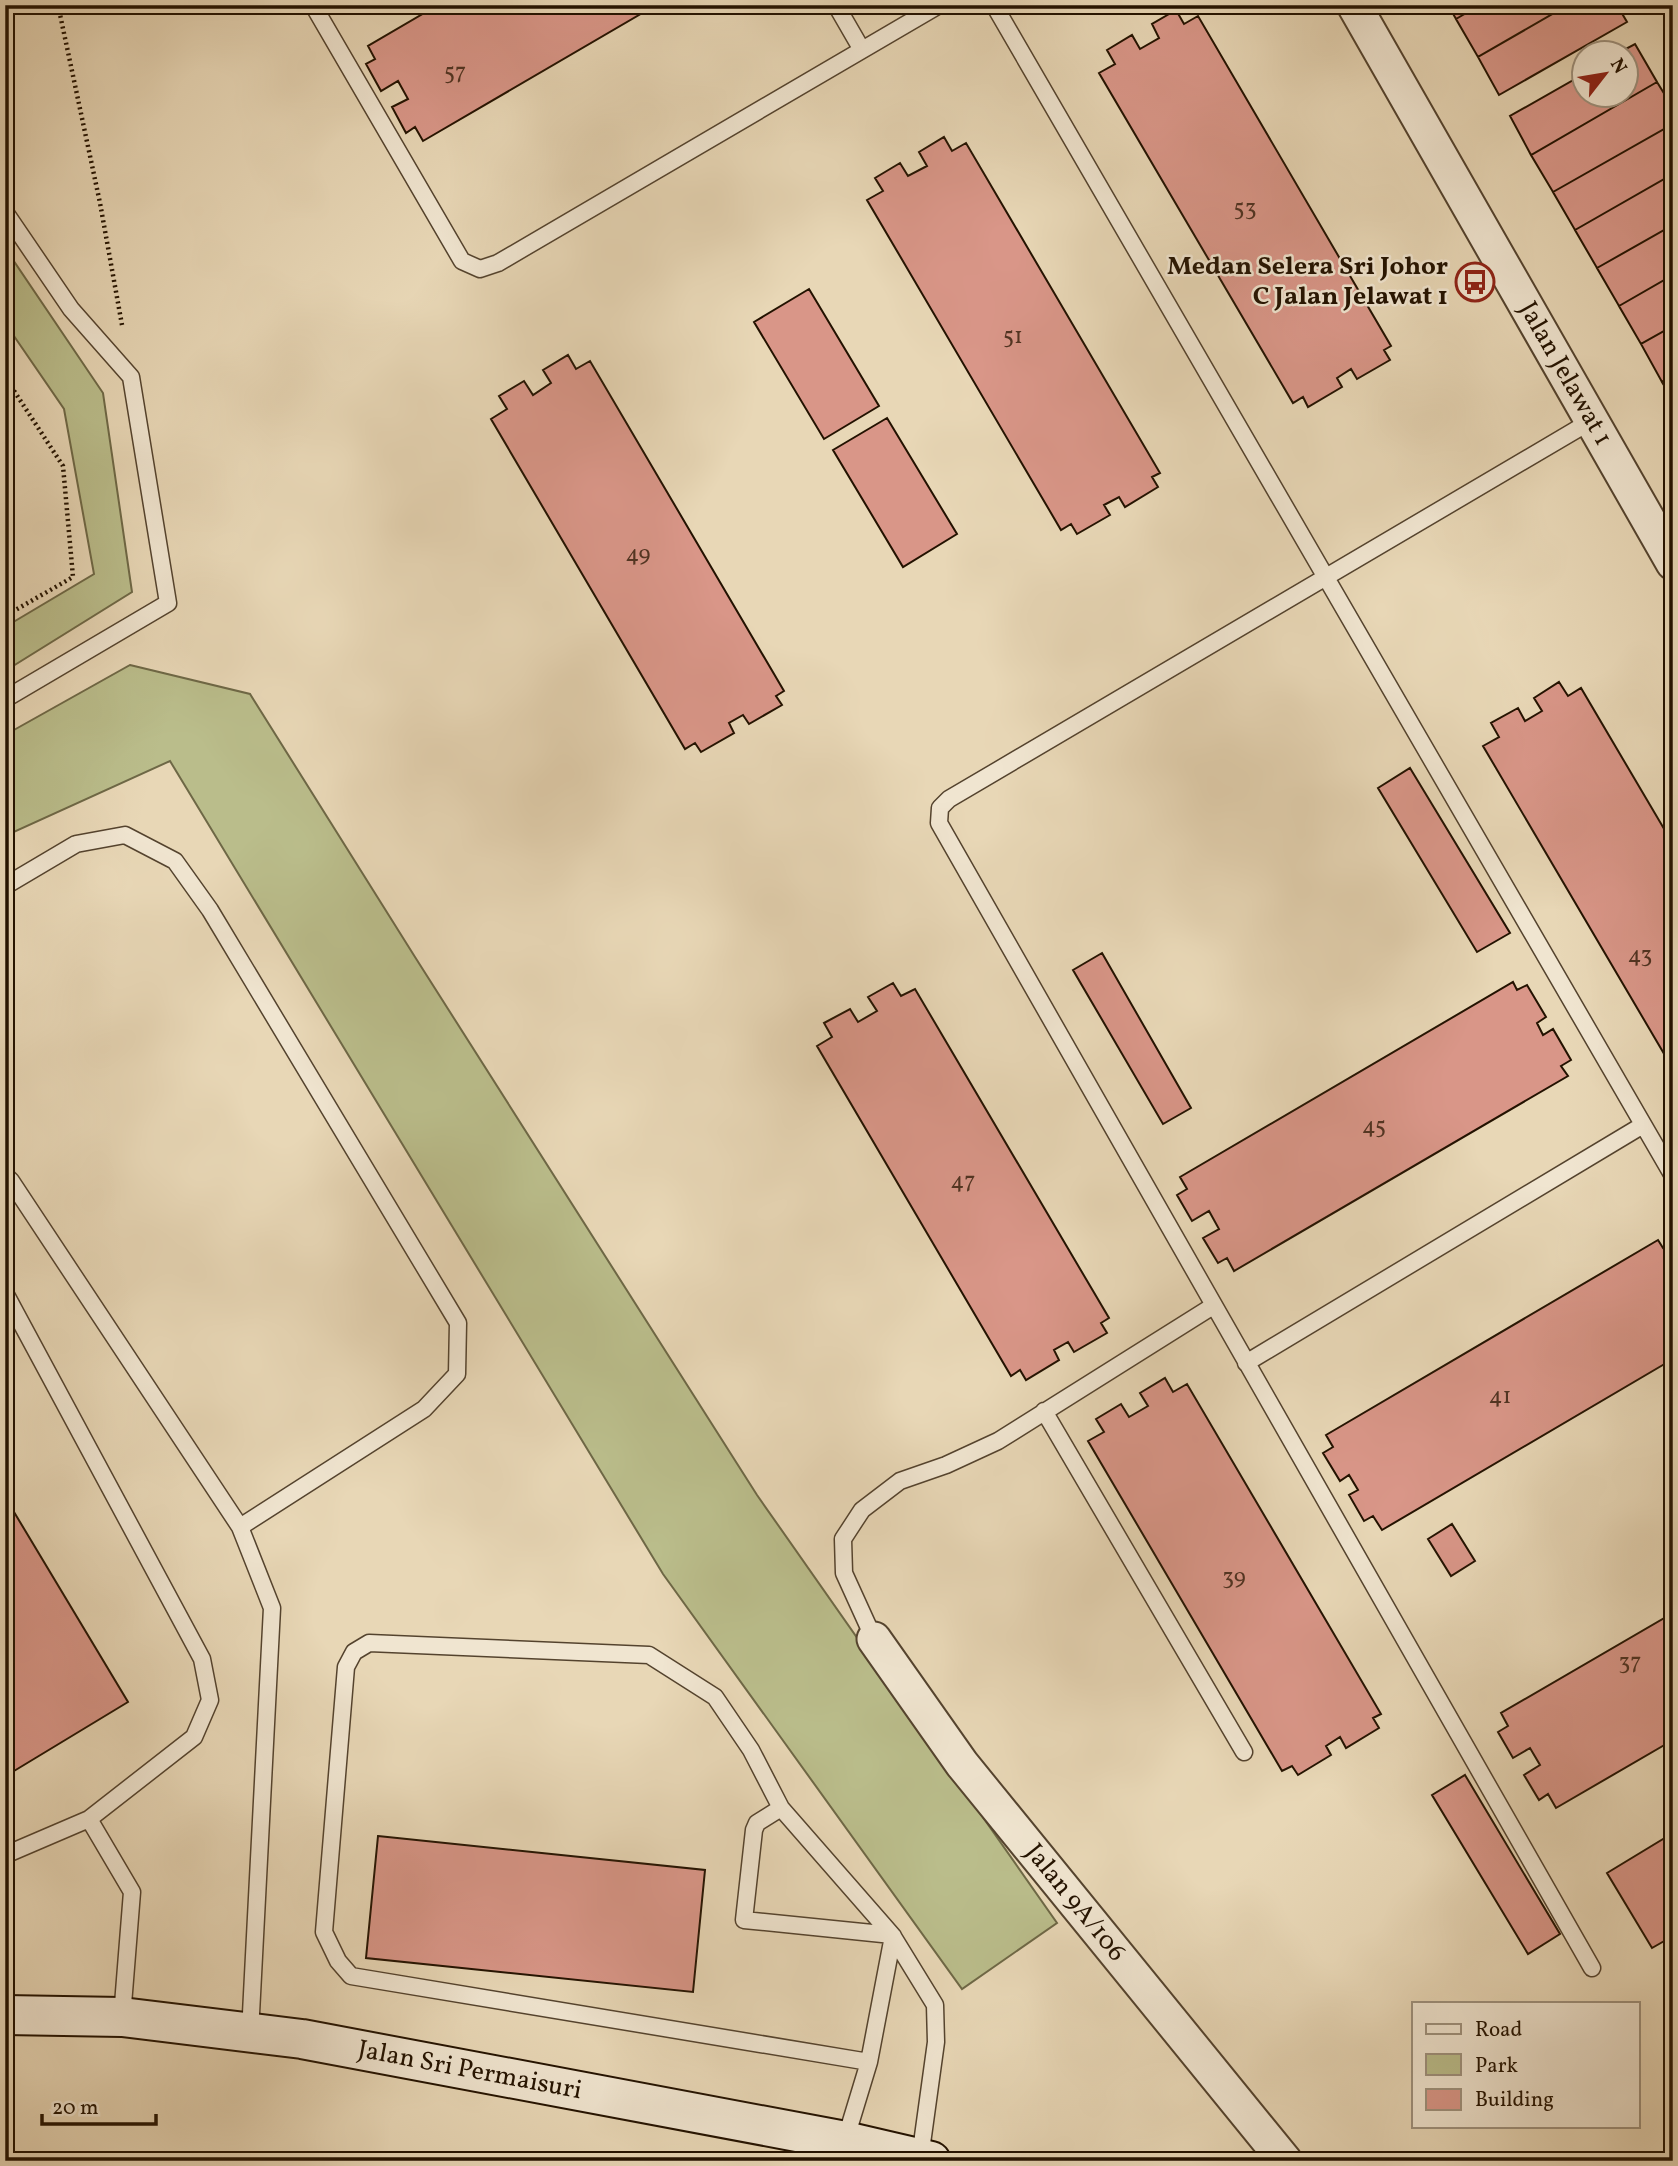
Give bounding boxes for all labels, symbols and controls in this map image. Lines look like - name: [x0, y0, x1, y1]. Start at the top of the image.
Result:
- north arrow: [1570, 38, 1640, 108]
- text: N: [1603, 54, 1633, 79]
- house number: 57: [444, 57, 466, 89]
- house number: 53: [1234, 193, 1256, 225]
- place label: Medan Selera Sri Johor C Jalan Jelawat 1: [1167, 249, 1448, 315]
- bus stop icon: Medan Selera Sri Johor C Jalan Jelawat 1: [1454, 261, 1496, 303]
- street label: Jalan Jelawat 1: [1509, 295, 1620, 453]
- house number: 51: [1003, 321, 1023, 353]
- house number: 49: [626, 539, 651, 571]
- house number: 43: [1628, 940, 1652, 972]
- house number: 45: [1362, 1111, 1386, 1143]
- house number: 47: [951, 1166, 975, 1198]
- house number: 41: [1489, 1381, 1511, 1413]
- house number: 39: [1222, 1562, 1246, 1594]
- house number: 37: [1619, 1647, 1641, 1679]
- street label: Jalan 9A/106: [1016, 1836, 1134, 1970]
- legend: [1412, 2002, 1640, 2128]
- text: Road: [1475, 2016, 1522, 2045]
- street label: Jalan Sri Permaisuri: [355, 2032, 585, 2109]
- text: Park: [1475, 2052, 1518, 2081]
- scale bar: [42, 2082, 156, 2126]
- text: Building: [1475, 2086, 1554, 2115]
- text: 20 m: [52, 2094, 98, 2123]

